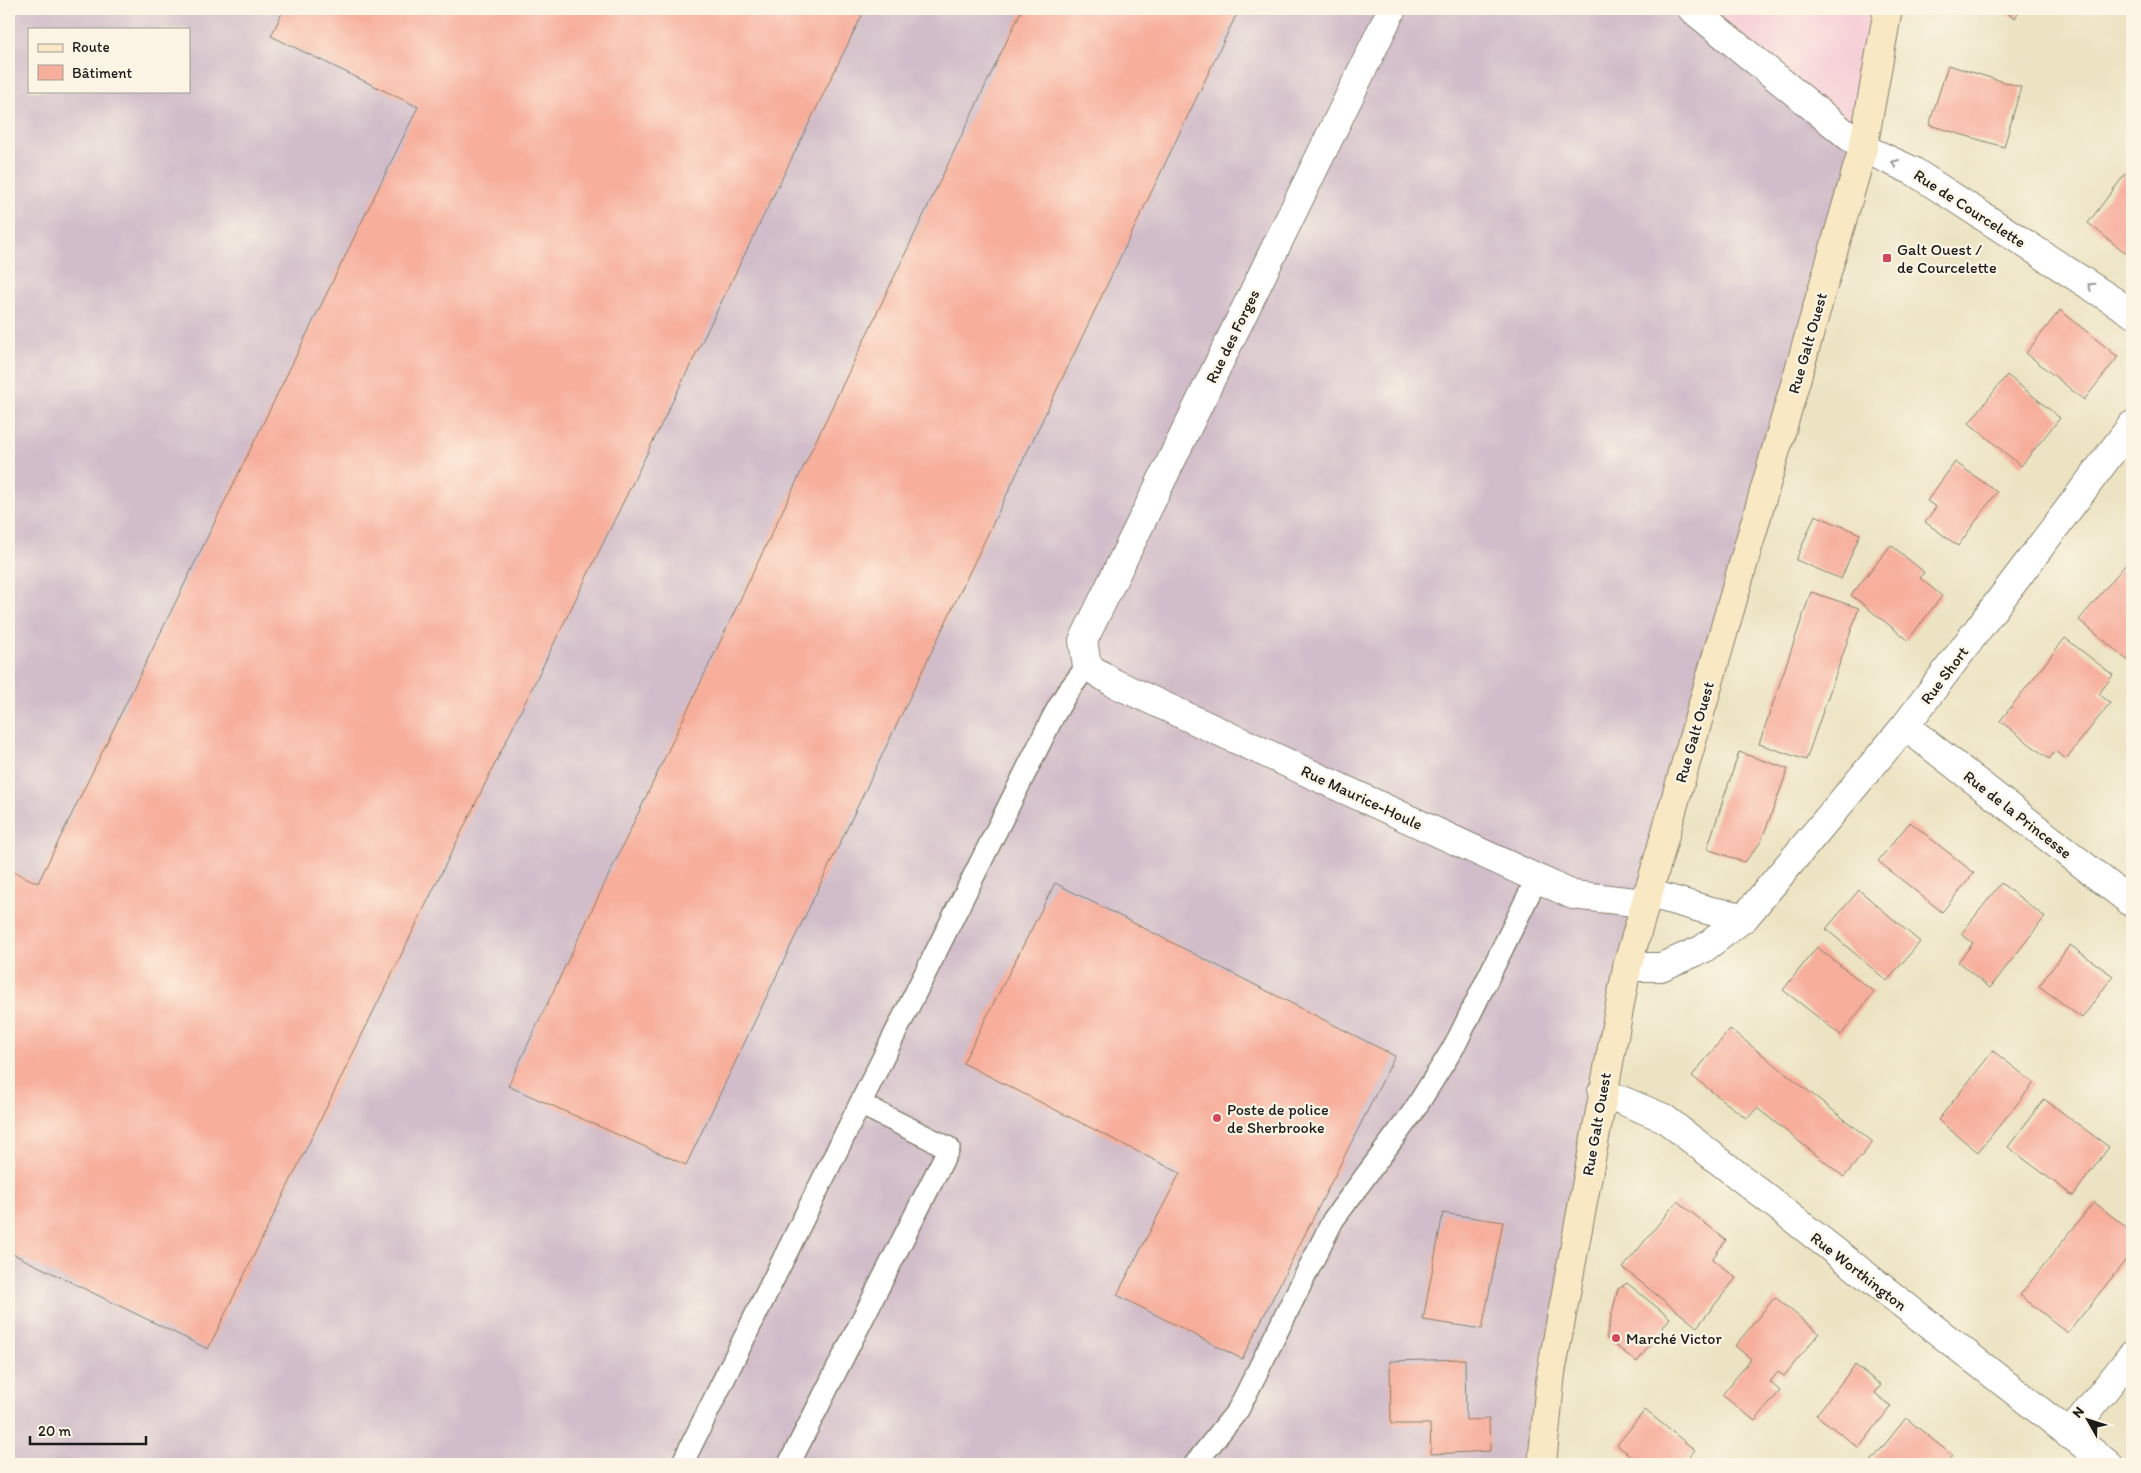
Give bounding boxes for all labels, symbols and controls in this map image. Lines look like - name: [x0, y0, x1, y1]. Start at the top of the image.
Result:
- legend: [28, 28, 190, 92]
- text: Route: [72, 38, 110, 56]
- text: Bâtiment: [72, 64, 133, 82]
- one-way arrow: [1891, 158, 1900, 169]
- street label: Rue de Courcelette: [1910, 165, 2029, 252]
- place label: Galt Ouest / de Courcelette: [1897, 240, 1997, 277]
- marker: Galt Ouest / de Courcelette: [1881, 252, 1893, 264]
- one-way arrow: [2088, 283, 2097, 293]
- street label: Rue des Forges: [1202, 286, 1263, 386]
- street label: Rue Galt Ouest: [1784, 290, 1831, 396]
- street label: Rue Short: [1917, 643, 1972, 708]
- street label: Rue Galt Ouest: [1671, 679, 1718, 785]
- street label: Rue Maurice-Houle: [1298, 761, 1426, 834]
- street label: Rue de la Princesse: [1960, 766, 2076, 862]
- street label: Rue Galt Ouest: [1578, 1071, 1615, 1177]
- place label: Poste de police de Sherbrooke: [1227, 1100, 1329, 1137]
- marker: Poste de police de Sherbrooke: [1211, 1112, 1223, 1124]
- street label: Rue Worthington: [1807, 1228, 1911, 1315]
- place label: Marché Victor: [1626, 1329, 1722, 1348]
- marker: Marché Victor: [1610, 1332, 1622, 1344]
- north arrow: [2064, 1396, 2114, 1446]
- text: N: [2069, 1403, 2088, 1421]
- scale bar: [30, 1413, 146, 1445]
- text: 20 m: [38, 1422, 72, 1440]

